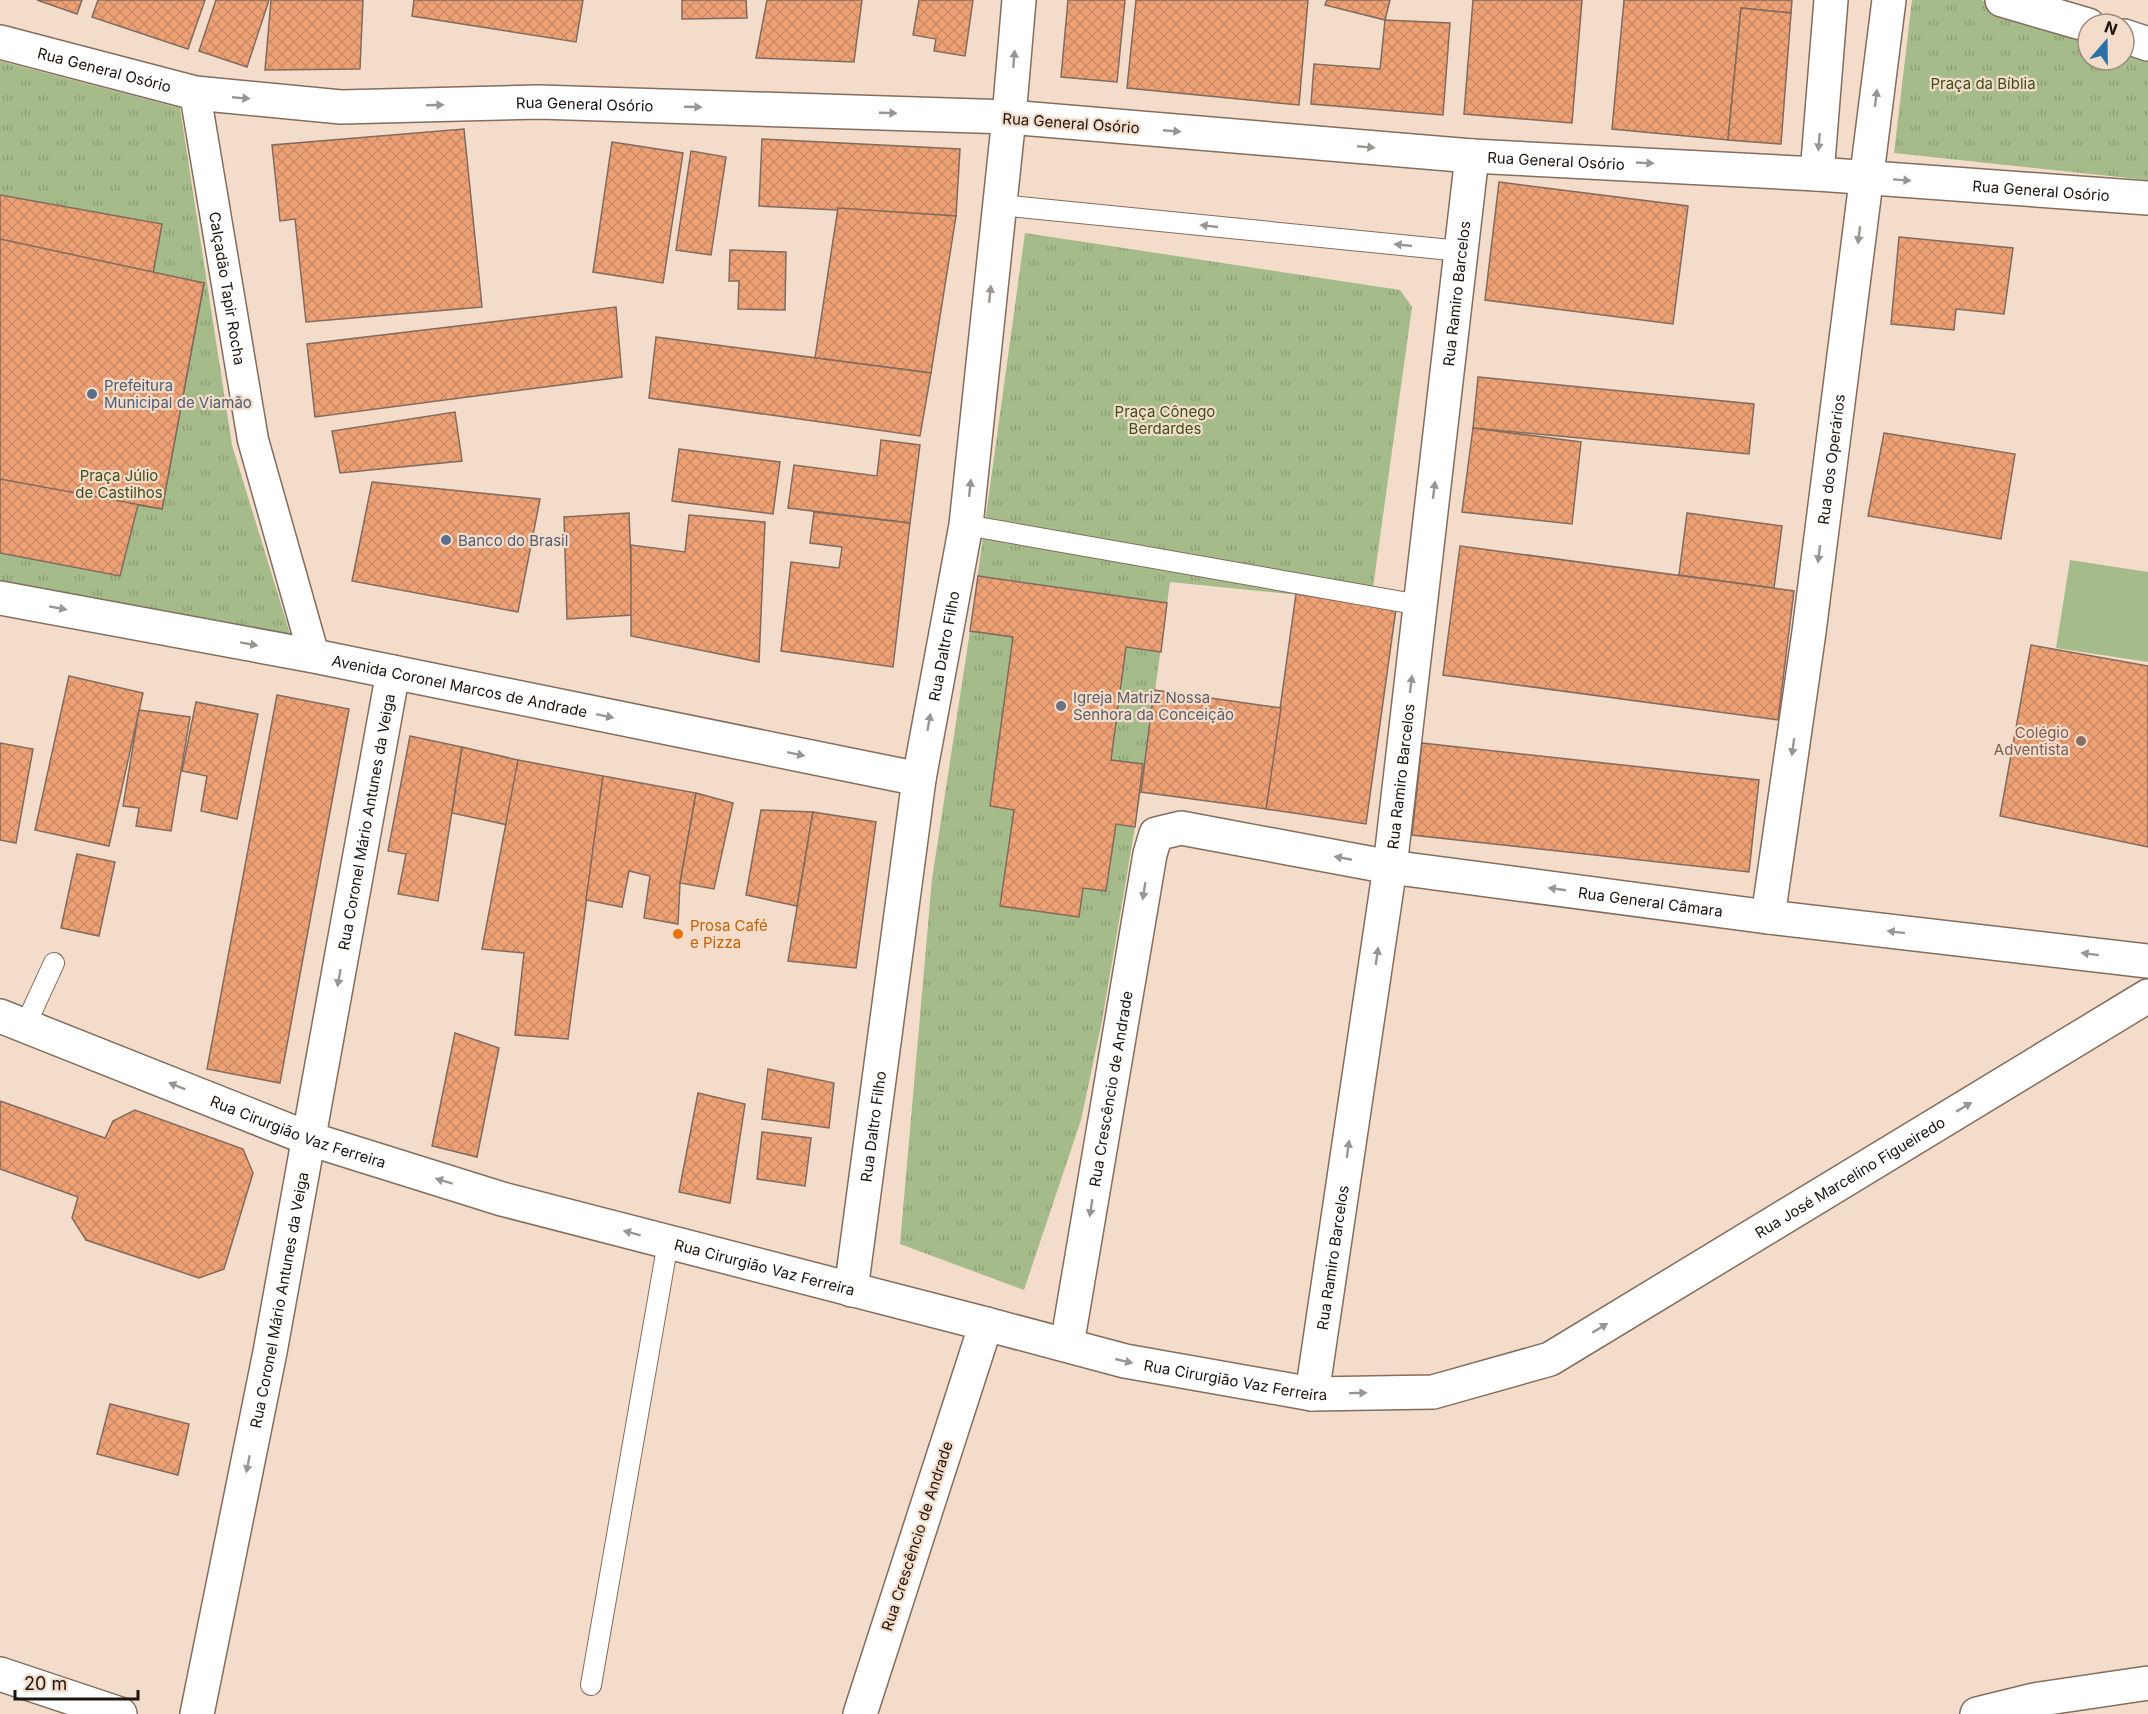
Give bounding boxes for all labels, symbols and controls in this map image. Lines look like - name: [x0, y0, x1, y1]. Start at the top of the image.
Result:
- north arrow: [2076, 12, 2136, 72]
- text: N: [2102, 16, 2120, 39]
- street label: Rua General Osório: [35, 43, 173, 96]
- one-way arrow: [1009, 50, 1019, 69]
- park label: Praça da Bíblia: [1930, 74, 2036, 93]
- one-way arrow: [1872, 89, 1881, 108]
- street label: Rua General Osório: [516, 92, 654, 115]
- one-way arrow: [231, 93, 250, 103]
- one-way arrow: [426, 100, 445, 109]
- one-way arrow: [683, 102, 702, 112]
- one-way arrow: [878, 109, 897, 118]
- street label: Rua General Osório: [1002, 109, 1140, 137]
- one-way arrow: [1163, 126, 1182, 136]
- one-way arrow: [1814, 133, 1824, 152]
- one-way arrow: [1357, 142, 1376, 152]
- street label: Rua General Osório: [1487, 147, 1625, 173]
- one-way arrow: [1635, 159, 1654, 168]
- one-way arrow: [1893, 175, 1912, 185]
- street label: Rua General Osório: [1972, 176, 2110, 205]
- street label: Calçadão Tapir Rocha: [205, 210, 250, 366]
- street label: Rua Ramiro Barcelos: [1438, 220, 1474, 367]
- one-way arrow: [1199, 221, 1218, 231]
- one-way arrow: [1854, 226, 1863, 245]
- one-way arrow: [1393, 241, 1412, 250]
- one-way arrow: [985, 285, 995, 304]
- place label: Prefeitura Municipal de Viamão: [104, 376, 252, 412]
- marker: Prefeitura Municipal de Viamão: [85, 387, 99, 401]
- street label: Rua dos Operários: [1813, 393, 1849, 526]
- park label: Praça Cônego Berdardes: [1115, 402, 1215, 438]
- park label: Praça Júlio de Castilhos: [75, 466, 163, 502]
- one-way arrow: [965, 479, 974, 498]
- one-way arrow: [1429, 481, 1438, 500]
- place label: Banco do Brasil: [458, 531, 568, 550]
- marker: Banco do Brasil: [439, 533, 453, 547]
- one-way arrow: [1814, 544, 1823, 563]
- street label: Rua Daltro Filho: [924, 589, 963, 703]
- one-way arrow: [48, 604, 67, 613]
- one-way arrow: [240, 640, 259, 649]
- street label: Avenida Coronel Marcos de Andrade: [330, 650, 589, 721]
- one-way arrow: [1406, 675, 1416, 694]
- place label: Igreja Matriz Nossa Senhora da Conceição: [1073, 688, 1234, 724]
- street label: Rua Coronel Mário Antunes da Veiga: [333, 692, 398, 952]
- marker: Igreja Matriz Nossa Senhora da Conceição: [1054, 699, 1068, 713]
- street label: Rua Ramiro Barcelos: [1383, 703, 1418, 850]
- one-way arrow: [596, 711, 614, 721]
- one-way arrow: [925, 712, 934, 731]
- place label: Colégio Adventista: [1994, 723, 2069, 759]
- marker: Colégio Adventista: [2074, 734, 2088, 748]
- one-way arrow: [1788, 738, 1797, 757]
- one-way arrow: [787, 750, 805, 760]
- one-way arrow: [1333, 854, 1352, 863]
- one-way arrow: [1139, 881, 1148, 900]
- street label: Rua General Câmara: [1577, 882, 1724, 920]
- one-way arrow: [1547, 885, 1566, 894]
- place label: Prosa Café e Pizza: [690, 916, 768, 952]
- marker: Prosa Café e Pizza: [671, 927, 685, 941]
- one-way arrow: [1887, 927, 1906, 937]
- one-way arrow: [1372, 946, 1381, 965]
- one-way arrow: [2080, 950, 2099, 959]
- one-way arrow: [334, 969, 343, 988]
- street label: Rua Crescêncio de Andrade: [1084, 989, 1136, 1188]
- street label: Rua Daltro Filho: [856, 1070, 890, 1183]
- one-way arrow: [168, 1081, 186, 1091]
- street label: Rua Cirurgião Vaz Ferreira: [208, 1091, 389, 1172]
- one-way arrow: [1956, 1102, 1972, 1113]
- street label: Rua José Marcelino Figueiredo: [1751, 1112, 1948, 1242]
- one-way arrow: [1344, 1139, 1353, 1158]
- street label: Rua Coronel Mário Antunes da Veiga: [245, 1170, 312, 1430]
- one-way arrow: [435, 1176, 453, 1185]
- street label: Rua Ramiro Barcelos: [1312, 1184, 1352, 1331]
- one-way arrow: [1086, 1198, 1095, 1217]
- one-way arrow: [622, 1227, 641, 1237]
- street label: Rua Cirurgião Vaz Ferreira: [672, 1234, 857, 1299]
- one-way arrow: [1592, 1323, 1608, 1334]
- street label: Rua Cirurgião Vaz Ferreira: [1142, 1355, 1327, 1404]
- one-way arrow: [1115, 1356, 1133, 1366]
- one-way arrow: [1348, 1388, 1367, 1398]
- street label: Rua Crescêncio de Andrade: [877, 1439, 957, 1633]
- one-way arrow: [243, 1455, 252, 1474]
- scale bar: [15, 1663, 138, 1701]
- text: 20 m: [24, 1673, 67, 1694]

